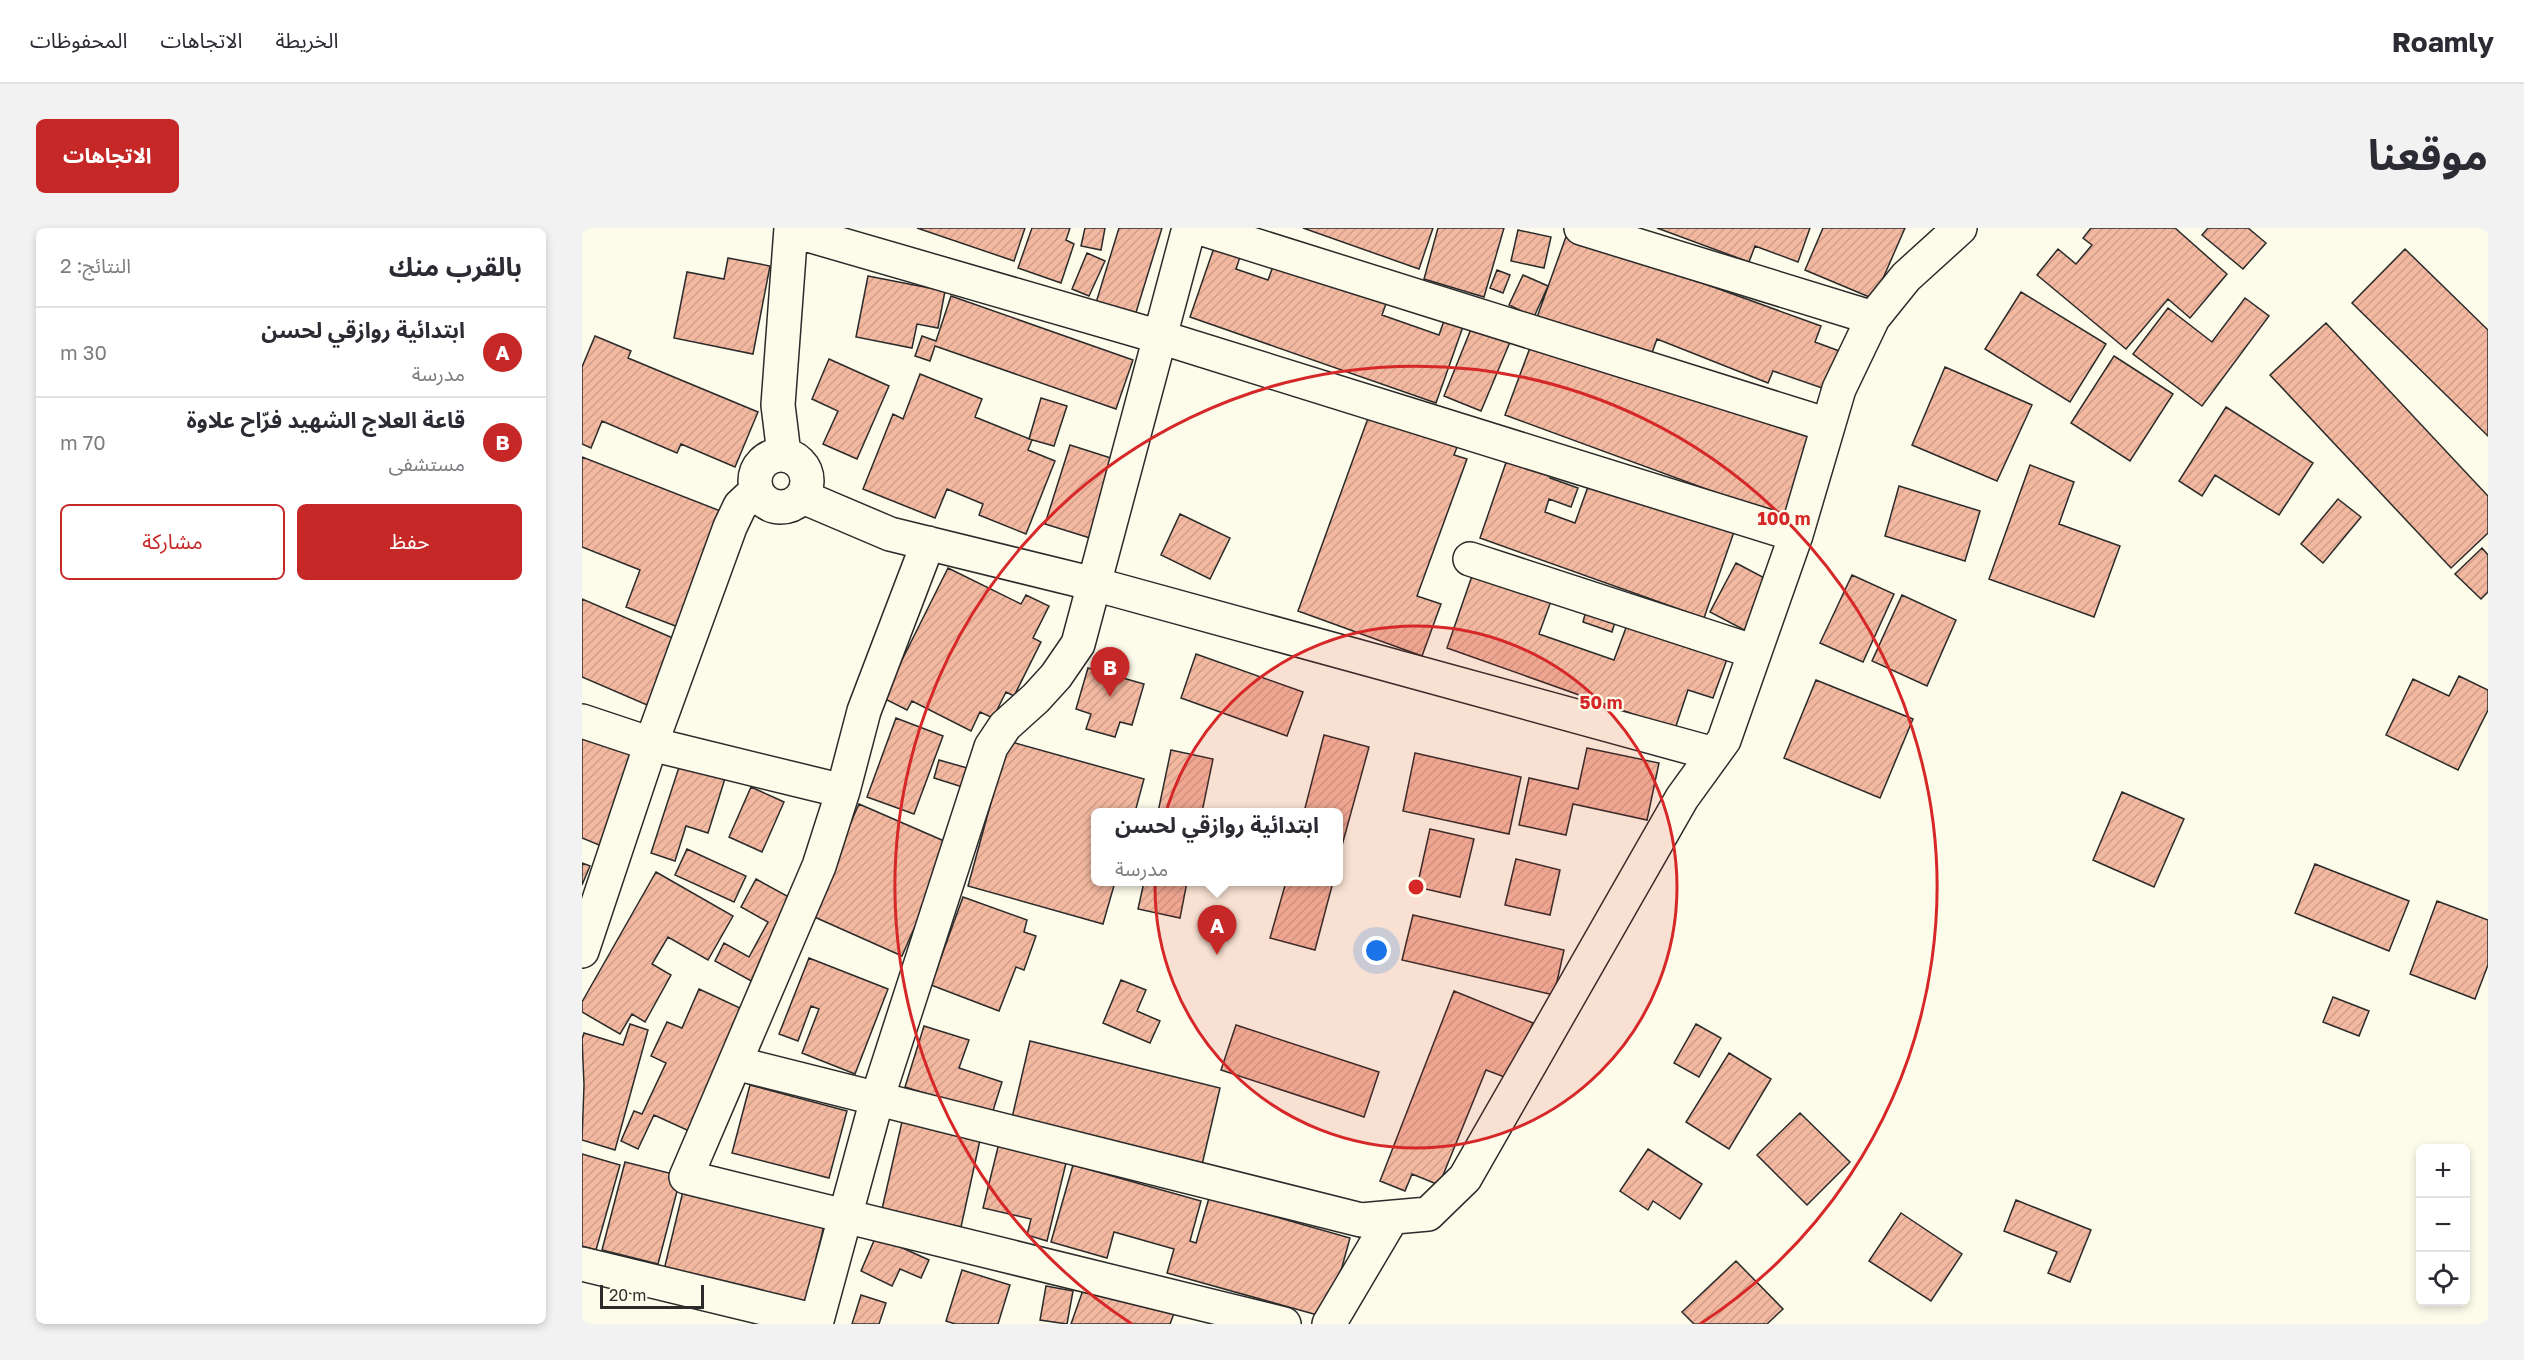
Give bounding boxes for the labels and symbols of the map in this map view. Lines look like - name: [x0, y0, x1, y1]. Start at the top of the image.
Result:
- text: 100 m: [1758, 507, 1810, 529]
- pin: B: [1090, 648, 1130, 697]
- text: 50 m: [1580, 691, 1622, 713]
- centre of rings: [1406, 877, 1426, 897]
- pin: A: [1198, 906, 1236, 955]
- your location: [1362, 936, 1391, 965]
- scale bar: [600, 1282, 704, 1310]

